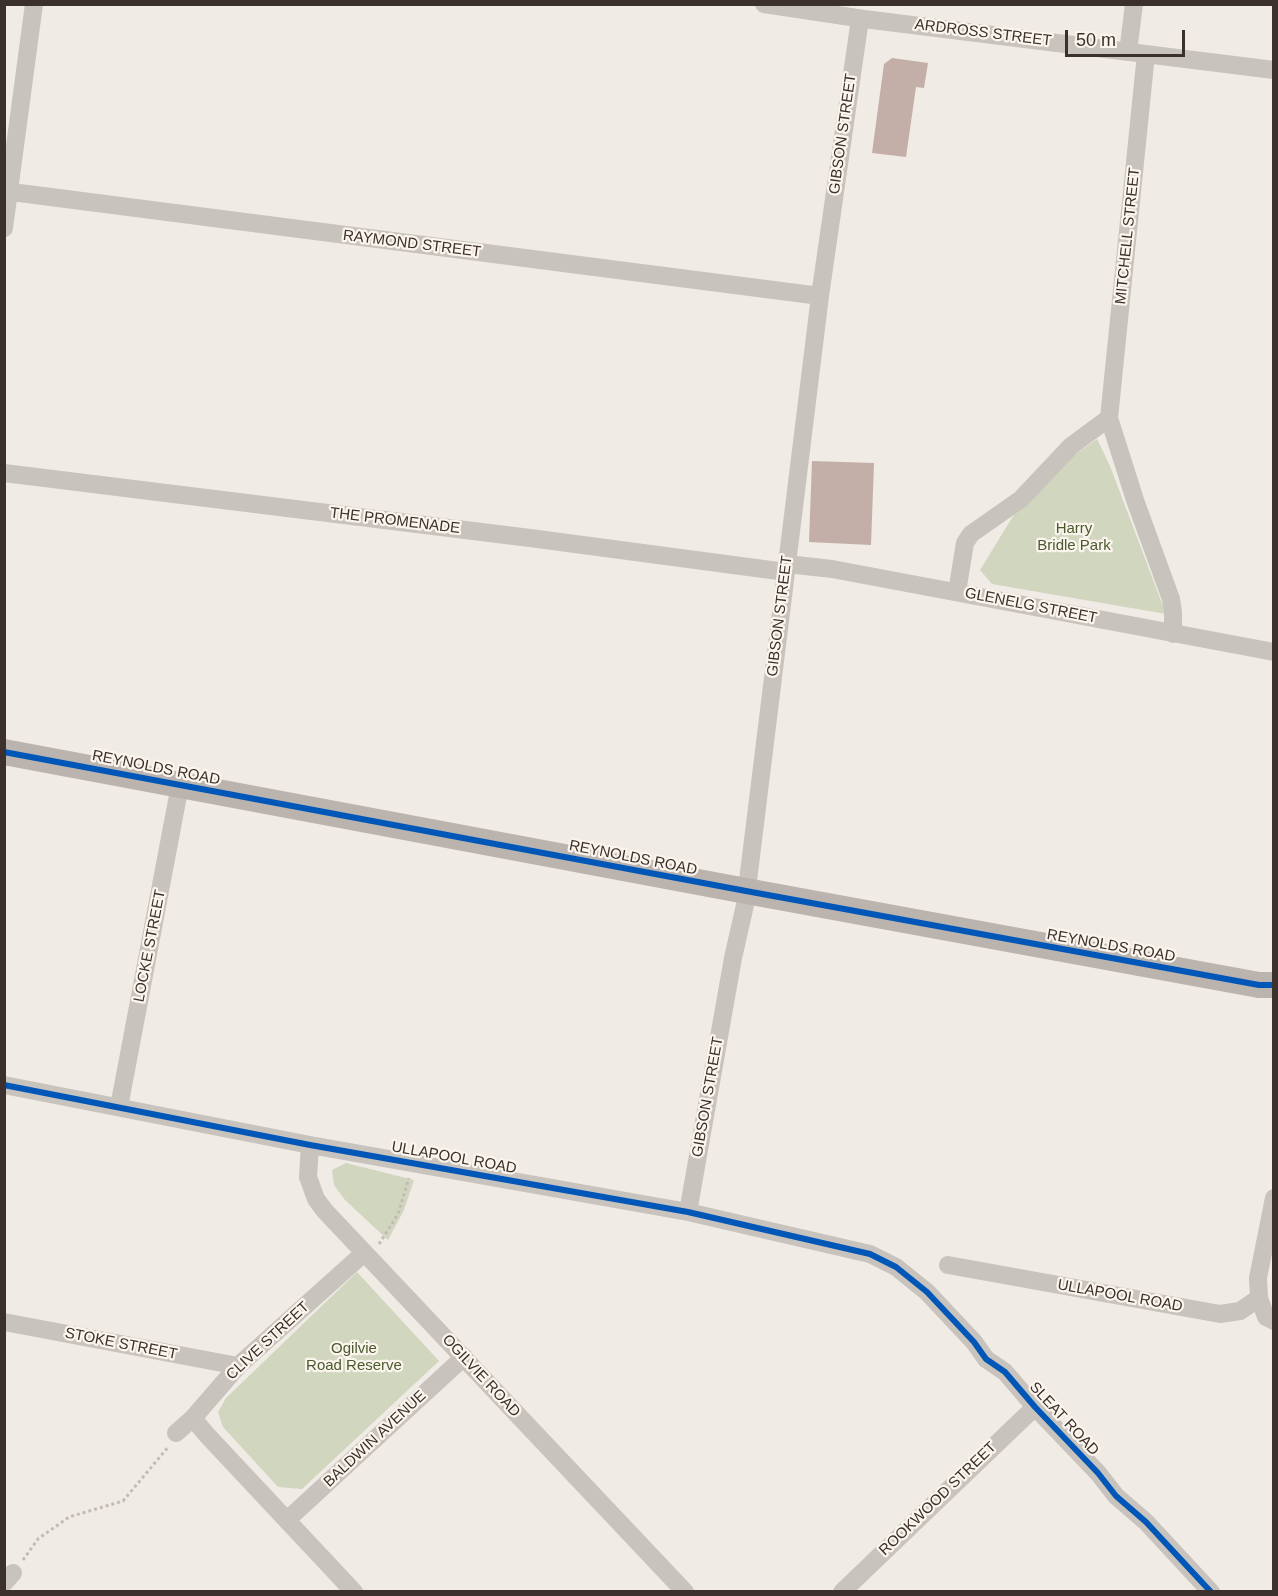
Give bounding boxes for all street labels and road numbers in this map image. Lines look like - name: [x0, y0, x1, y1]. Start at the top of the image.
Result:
- street label: ARDROSS STREET: [914, 16, 1052, 50]
- street label: GIBSON STREET: [826, 72, 860, 196]
- street label: MITCHELL STREET: [1112, 167, 1144, 305]
- street label: RAYMOND STREET: [342, 227, 482, 261]
- street label: THE PROMENADE: [329, 504, 461, 538]
- street label: GIBSON STREET: [764, 555, 796, 677]
- street label: GLENELG STREET: [963, 584, 1099, 628]
- street label: REYNOLDS ROAD: [90, 747, 222, 789]
- street label: REYNOLDS ROAD: [567, 837, 699, 879]
- street label: LOCKE STREET: [130, 888, 170, 1004]
- street label: REYNOLDS ROAD: [1045, 926, 1177, 966]
- street label: GIBSON STREET: [689, 1036, 727, 1158]
- street label: ULLAPOOL ROAD: [390, 1138, 518, 1178]
- street label: ULLAPOOL ROAD: [1056, 1276, 1184, 1316]
- street label: CLIVE STREET: [223, 1298, 313, 1384]
- street label: STOKE STREET: [63, 1324, 179, 1364]
- street label: OGILVIE ROAD: [438, 1331, 524, 1421]
- street label: SLEAT ROAD: [1025, 1379, 1103, 1459]
- street label: BALDWIN AVENUE: [320, 1387, 430, 1491]
- street label: ROOKWOOD STREET: [876, 1438, 1000, 1560]

